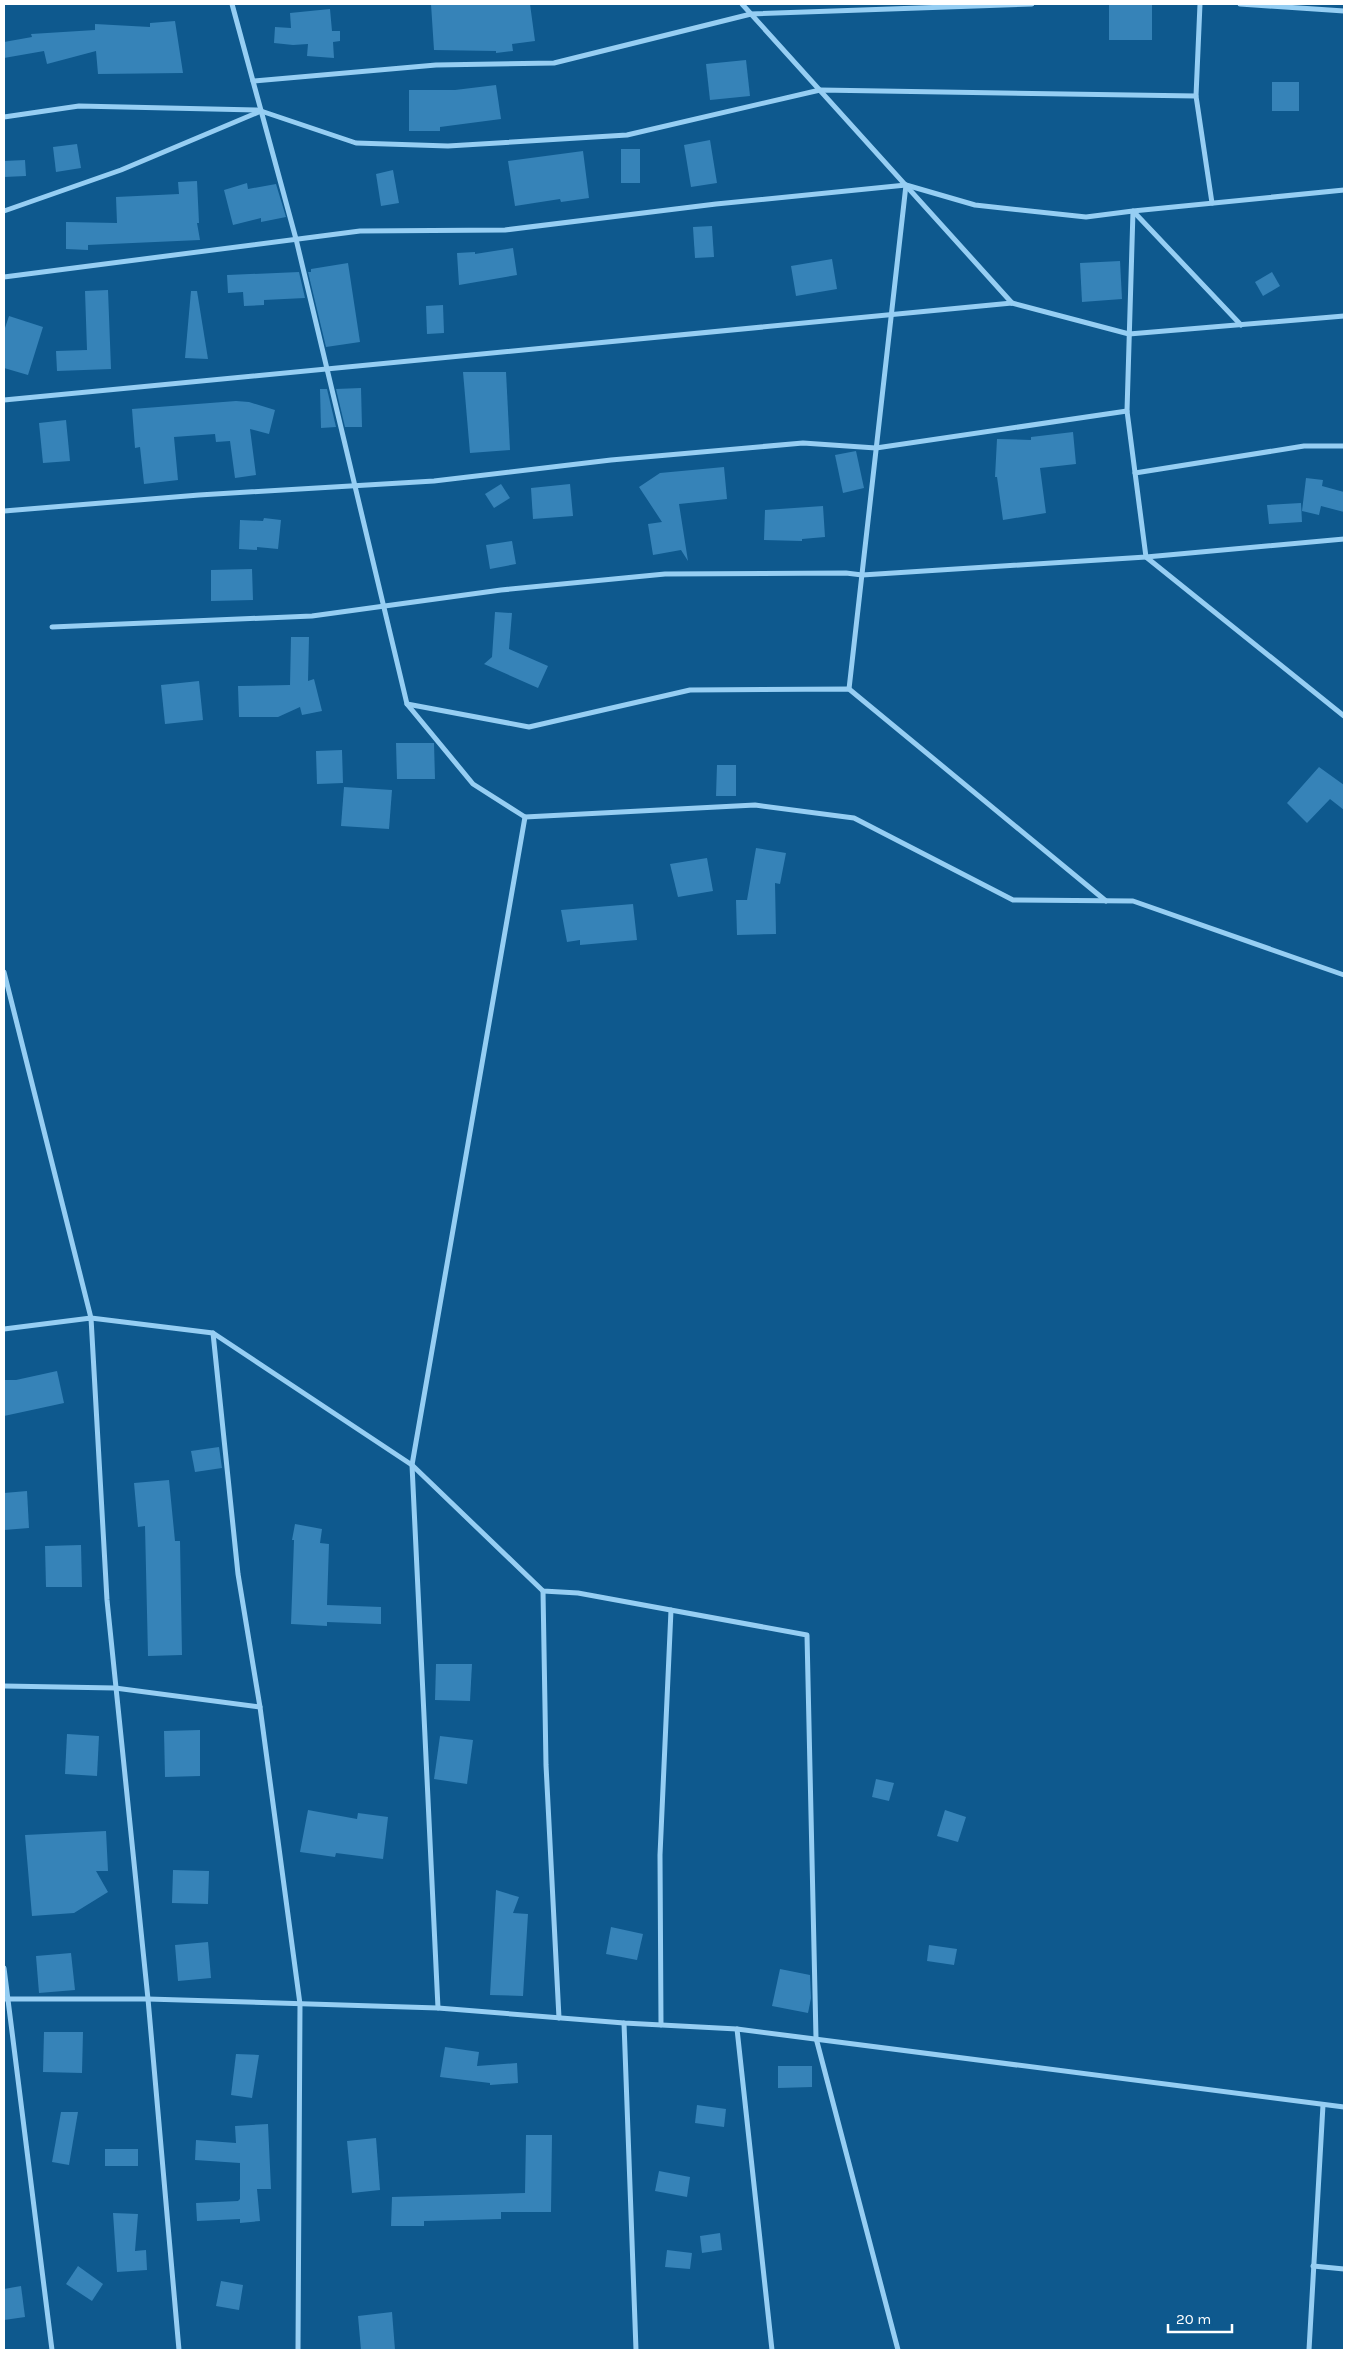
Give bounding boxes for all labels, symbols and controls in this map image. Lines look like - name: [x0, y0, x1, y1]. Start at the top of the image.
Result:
- scale bar: [1168, 2302, 1232, 2334]
- text: 20 m: [1176, 2310, 1211, 2328]

